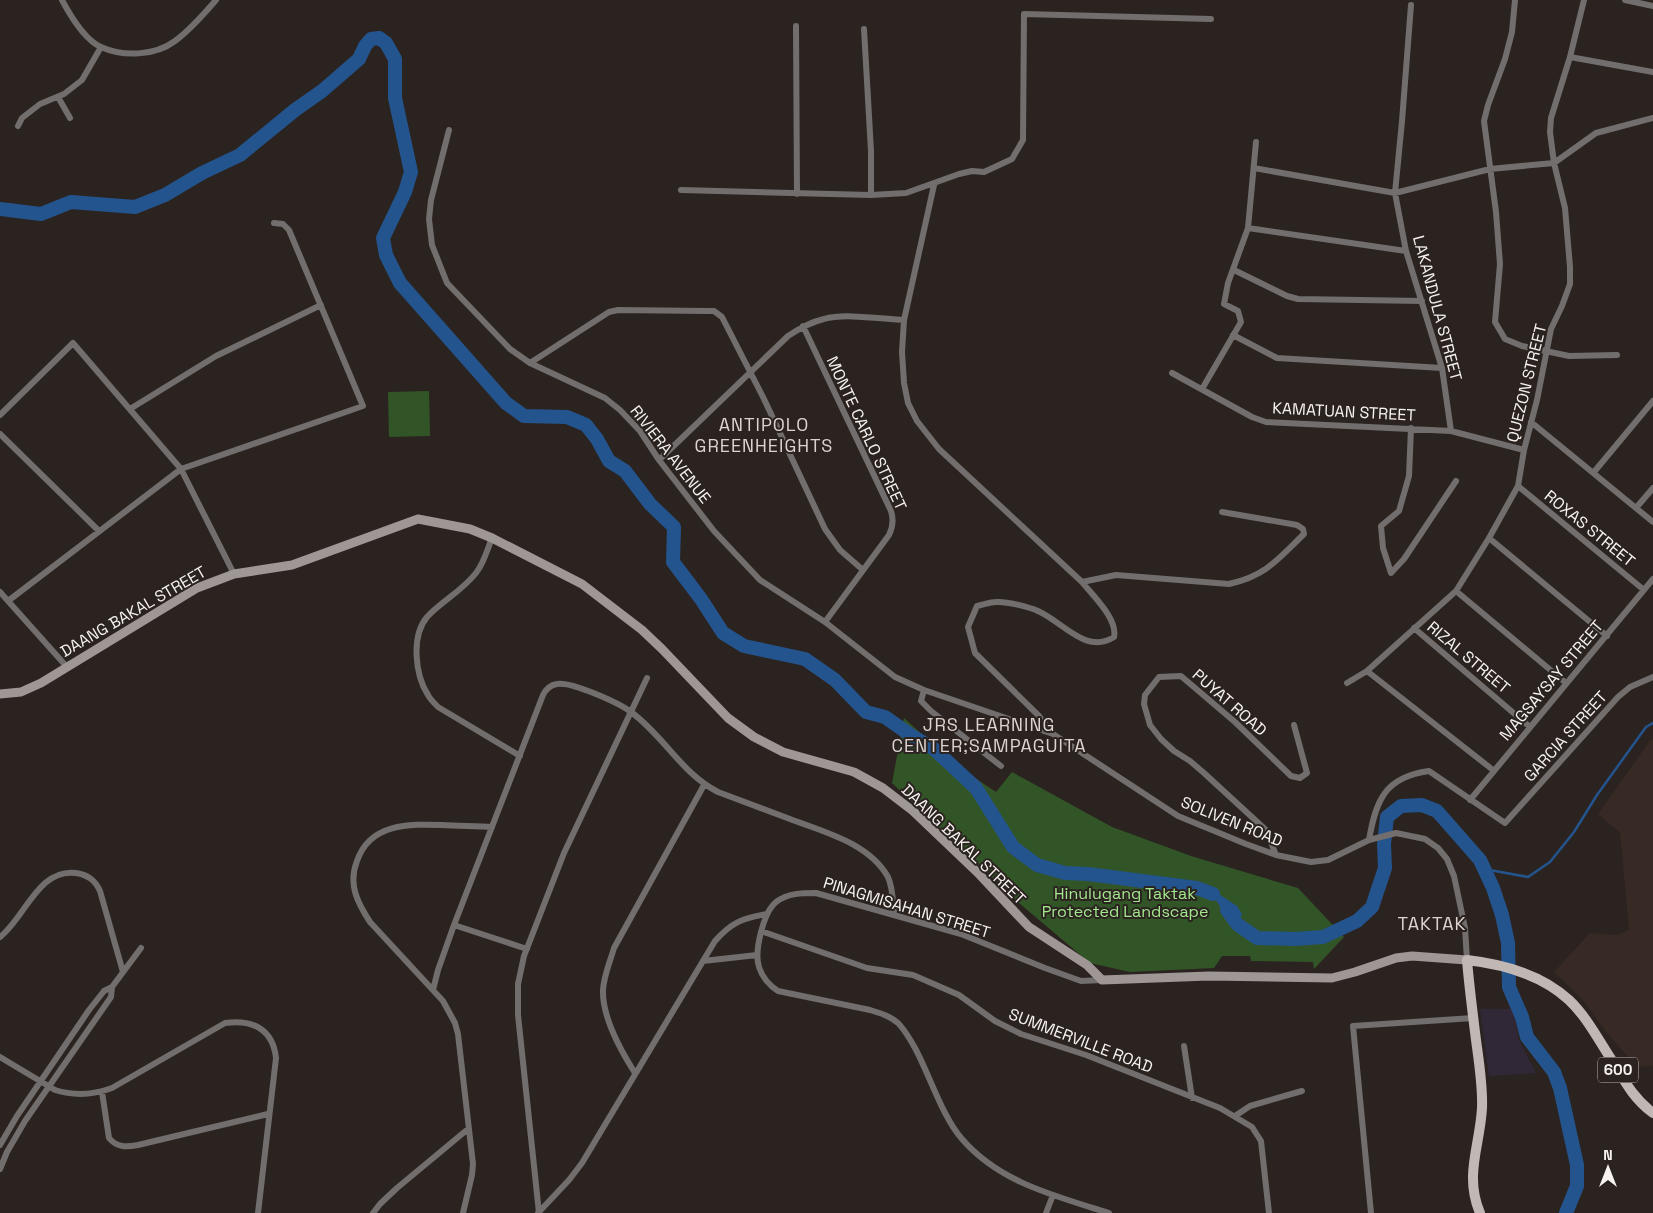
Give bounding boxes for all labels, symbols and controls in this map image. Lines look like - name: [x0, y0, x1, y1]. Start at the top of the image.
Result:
- street label: LAKANDULA STREET: [1408, 233, 1467, 383]
- street label: QUEZON STREET: [1502, 322, 1551, 444]
- street label: MONTE CARLO STREET: [822, 353, 911, 514]
- street label: KAMATUAN STREET: [1272, 397, 1416, 426]
- street label: RIVIERA AVENUE: [626, 401, 716, 508]
- district label: ANTIPOLO GREENHEIGHTS: [695, 413, 833, 457]
- street label: ROXAS STREET: [1540, 485, 1639, 571]
- street label: DAANG BAKAL STREET: [57, 561, 210, 662]
- street label: MAGSAYSAY STREET: [1495, 616, 1608, 745]
- street label: RIZAL STREET: [1423, 617, 1514, 698]
- street label: PUYAT ROAD: [1188, 664, 1271, 741]
- street label: GARCIA STREET: [1519, 687, 1612, 786]
- district label: JRS LEARNING CENTER;SAMPAGUITA: [892, 713, 1086, 757]
- street label: DAANG BAKAL STREET: [897, 779, 1030, 909]
- street label: SOLIVEN ROAD: [1178, 791, 1286, 851]
- street label: PINAGMISAHAN STREET: [821, 872, 993, 943]
- park label: Hinulugang Taktak Protected Landscape: [1042, 883, 1208, 922]
- district label: TAKTAK: [1397, 912, 1467, 935]
- street label: SUMMERVILLE ROAD: [1006, 1003, 1156, 1078]
- road number: 600: [1598, 1058, 1638, 1082]
- north arrow: [1583, 1143, 1633, 1193]
- text: N: [1603, 1146, 1613, 1164]

